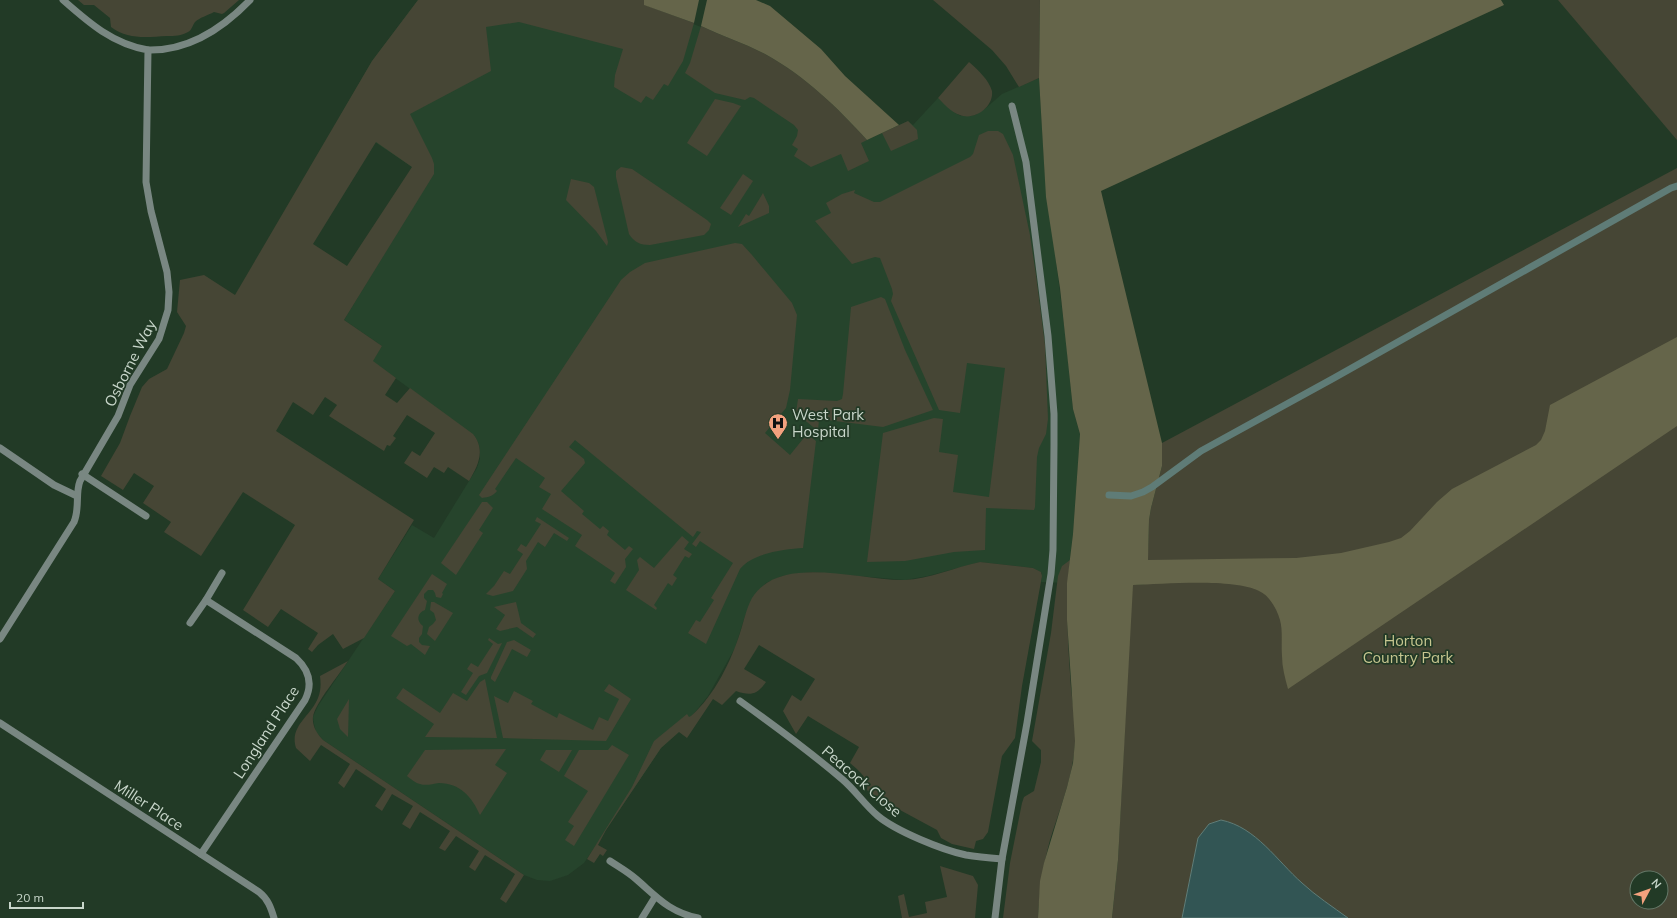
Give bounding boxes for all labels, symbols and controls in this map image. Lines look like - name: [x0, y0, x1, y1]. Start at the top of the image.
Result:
- street label: Osborne Way: [100, 316, 160, 410]
- place label: West Park Hospital: [792, 405, 864, 441]
- hospital icon: West Park Hospital: [767, 412, 789, 440]
- park label: Horton Country Park: [1363, 631, 1453, 667]
- street label: Longland Place: [229, 682, 303, 782]
- street label: Peacock Close: [818, 741, 906, 821]
- street label: Miller Place: [111, 776, 187, 834]
- north arrow: [1629, 870, 1669, 910]
- text: N: [1649, 876, 1665, 891]
- scale bar: [10, 884, 83, 910]
- text: 20 m: [16, 890, 44, 905]

